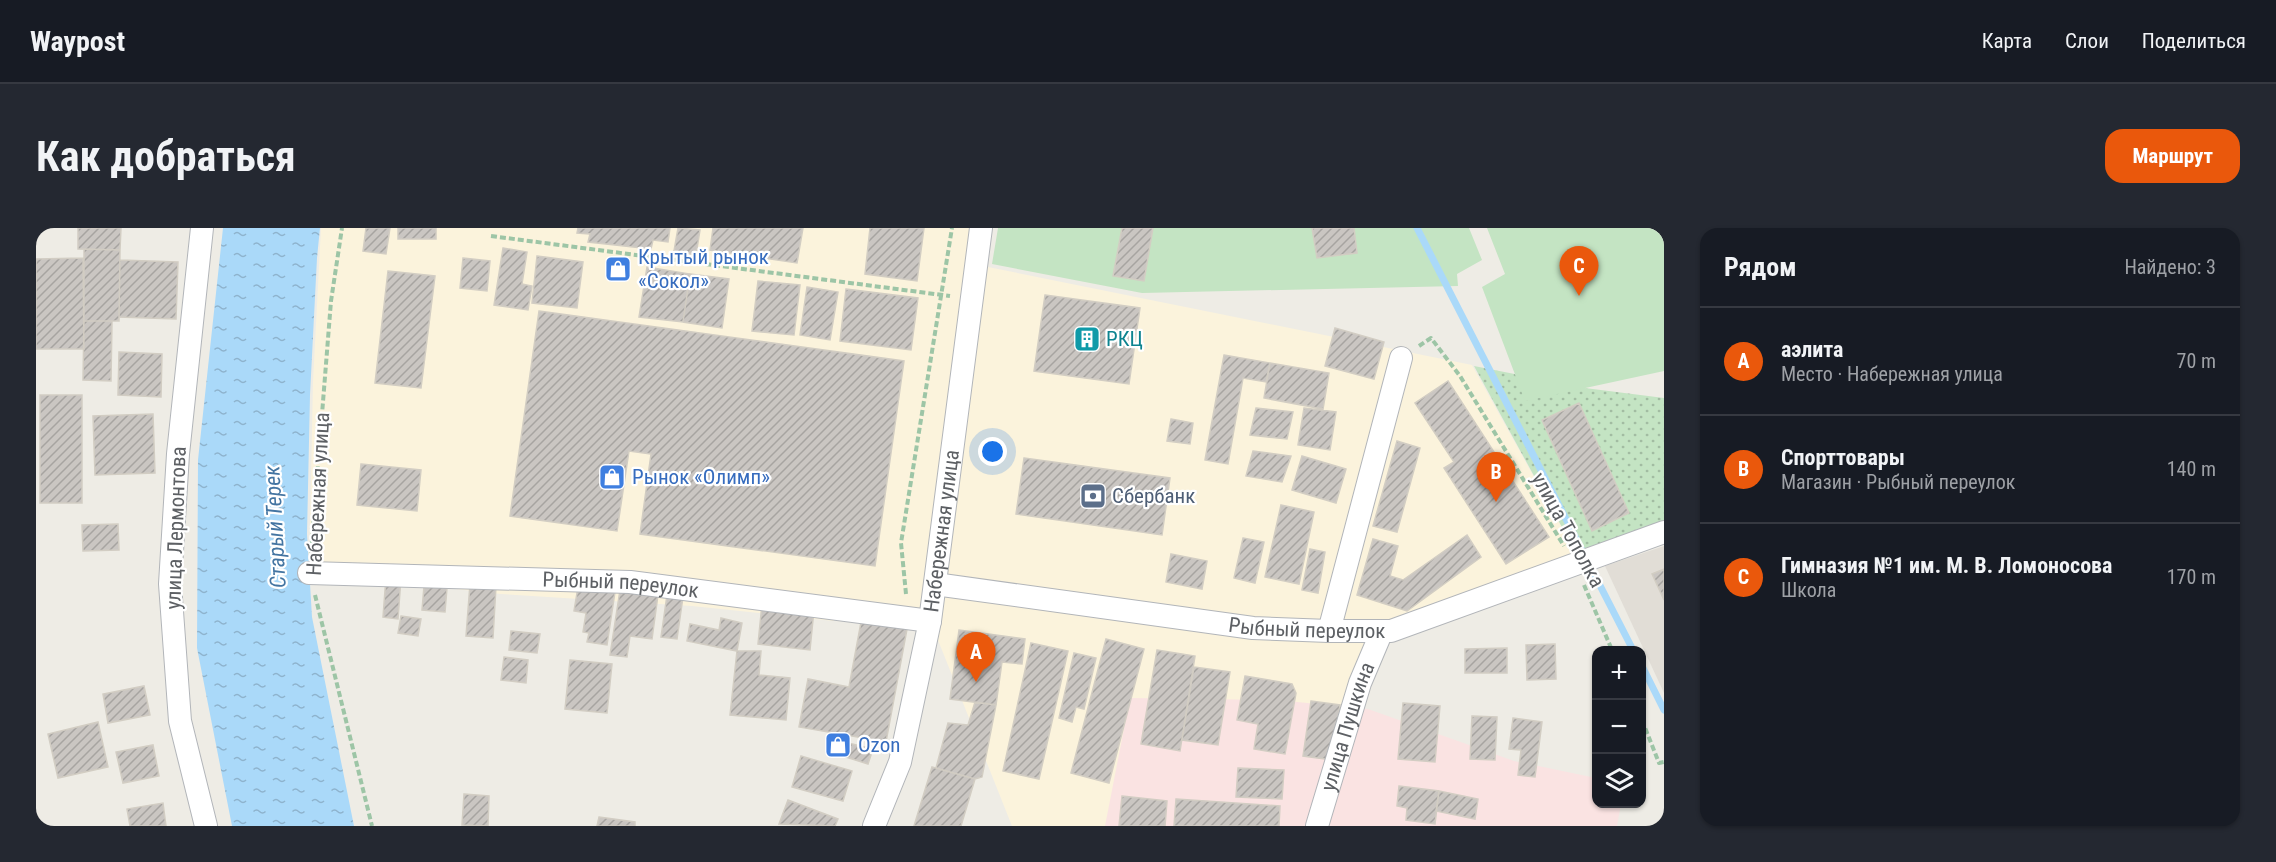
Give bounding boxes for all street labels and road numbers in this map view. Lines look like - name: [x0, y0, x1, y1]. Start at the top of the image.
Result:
- street label: Набережная улица: [302, 412, 334, 576]
- street label: улица Лермонтова: [161, 446, 191, 610]
- street label: Набережная улица: [919, 448, 964, 614]
- street label: улица Тополка: [1527, 468, 1609, 592]
- street label: Рыбный переулок: [542, 568, 700, 603]
- street label: Рыбный переулок: [1227, 613, 1385, 643]
- street label: улица Пушкина: [1316, 658, 1379, 794]

